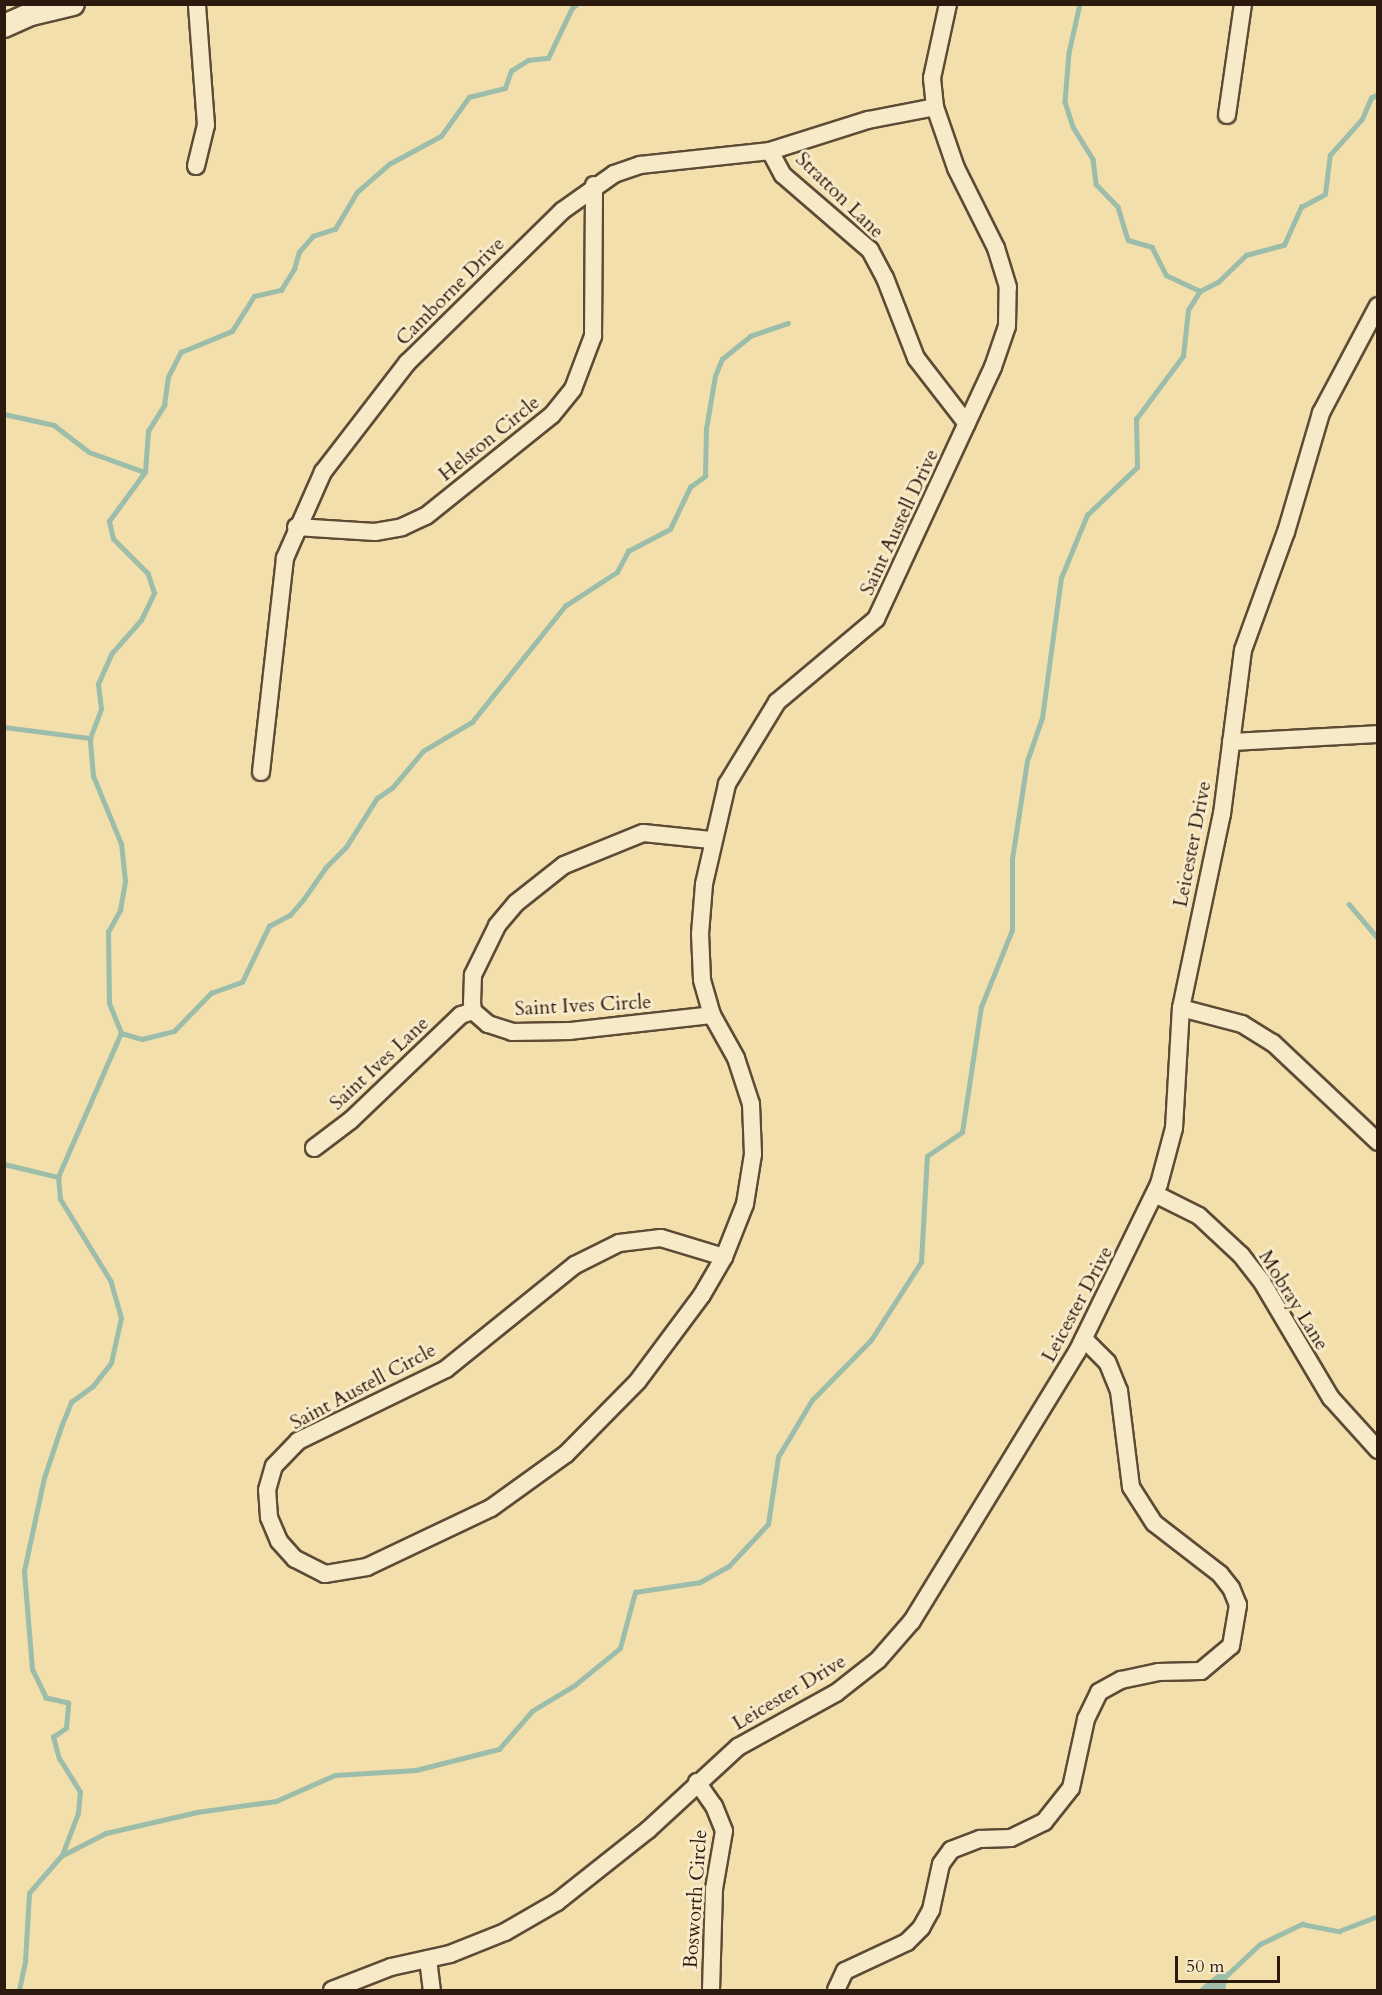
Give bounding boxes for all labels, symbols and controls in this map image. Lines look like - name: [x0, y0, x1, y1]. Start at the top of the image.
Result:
- street label: Stratton Lane: [791, 147, 889, 243]
- street label: Camborne Drive: [391, 232, 509, 350]
- street label: Helston Circle: [434, 390, 544, 486]
- street label: Saint Austell Drive: [855, 445, 943, 599]
- street label: Leicester Drive: [1168, 779, 1216, 909]
- street label: Saint Ives Circle: [514, 989, 652, 1021]
- street label: Saint Ives Lane: [325, 1011, 433, 1115]
- street label: Leicester Drive: [1036, 1242, 1118, 1366]
- street label: Mobray Lane: [1254, 1246, 1334, 1354]
- street label: Saint Austell Circle: [286, 1337, 440, 1435]
- street label: Leicester Drive: [728, 1649, 850, 1735]
- street label: Bosworth Circle: [678, 1829, 712, 1969]
- scale bar: [1178, 1944, 1283, 1982]
- text: 50 m: [1186, 1954, 1225, 1979]

